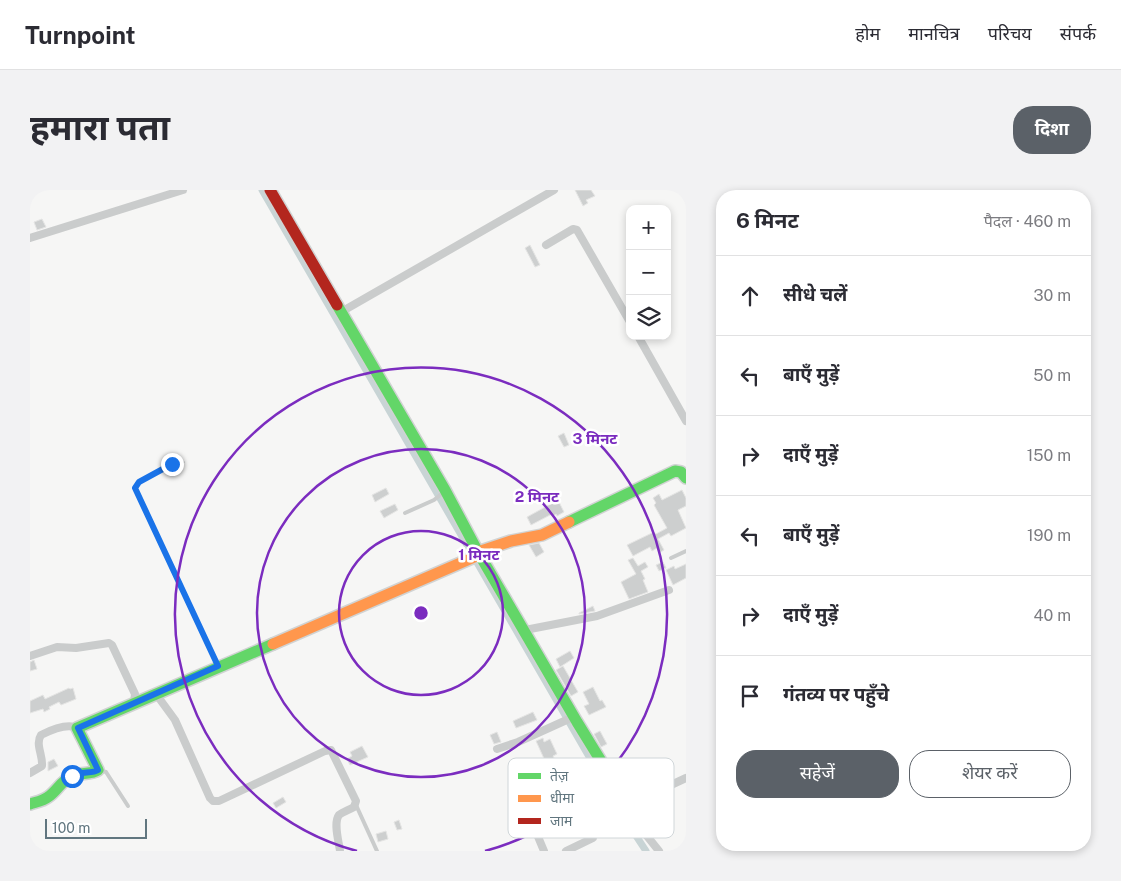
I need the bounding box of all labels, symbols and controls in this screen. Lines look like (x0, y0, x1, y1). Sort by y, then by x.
text: Turnpoint (25, 21, 135, 49)
text: होम (855, 23, 880, 44)
text: मानचित्र (908, 23, 960, 44)
text: परिचय (988, 23, 1032, 44)
text: संपर्क (1060, 23, 1096, 44)
button: दिशा (1013, 106, 1091, 154)
text: हमारा पता (30, 107, 170, 148)
map controls (626, 205, 671, 340)
button: + (626, 205, 671, 250)
text: 6 मिनट (736, 208, 799, 233)
text: पैदल · 460 m (984, 212, 1071, 231)
button: − (626, 250, 671, 295)
icon: ahead (736, 282, 764, 310)
text: सीधे चलें (783, 283, 847, 305)
text: 30 m (1034, 286, 1071, 305)
button: layers (626, 295, 671, 340)
icon: left (736, 362, 764, 390)
text: बाएँ मुड़ें (783, 363, 839, 385)
text: 50 m (1033, 366, 1071, 385)
text: 3 मिनट (573, 430, 618, 447)
icon: right (736, 442, 764, 470)
text: दाएँ मुड़ें (783, 443, 838, 465)
text: 150 m (1027, 446, 1071, 465)
route end (161, 453, 184, 476)
text: 2 मिनट (515, 488, 560, 505)
icon: left (736, 522, 764, 550)
text: बाएँ मुड़ें (783, 523, 839, 545)
text: 190 m (1027, 526, 1071, 545)
text: 1 मिनट (458, 546, 501, 563)
icon: right (736, 602, 764, 630)
text: दाएँ मुड़ें (783, 603, 838, 625)
centre of rings (412, 604, 430, 622)
text: 40 m (1033, 606, 1071, 625)
icon: arrive (736, 682, 764, 710)
text: गंतव्य पर पहुँचे (783, 683, 889, 705)
button: सहेजें (736, 750, 899, 798)
button: शेयर करें (909, 750, 1071, 798)
legend (508, 758, 674, 838)
route start (61, 765, 84, 788)
text: तेज़ (550, 767, 569, 784)
text: धीमा (550, 790, 575, 806)
text: जाम (550, 813, 573, 829)
scale bar (45, 816, 148, 839)
text: 100 m (52, 820, 90, 836)

